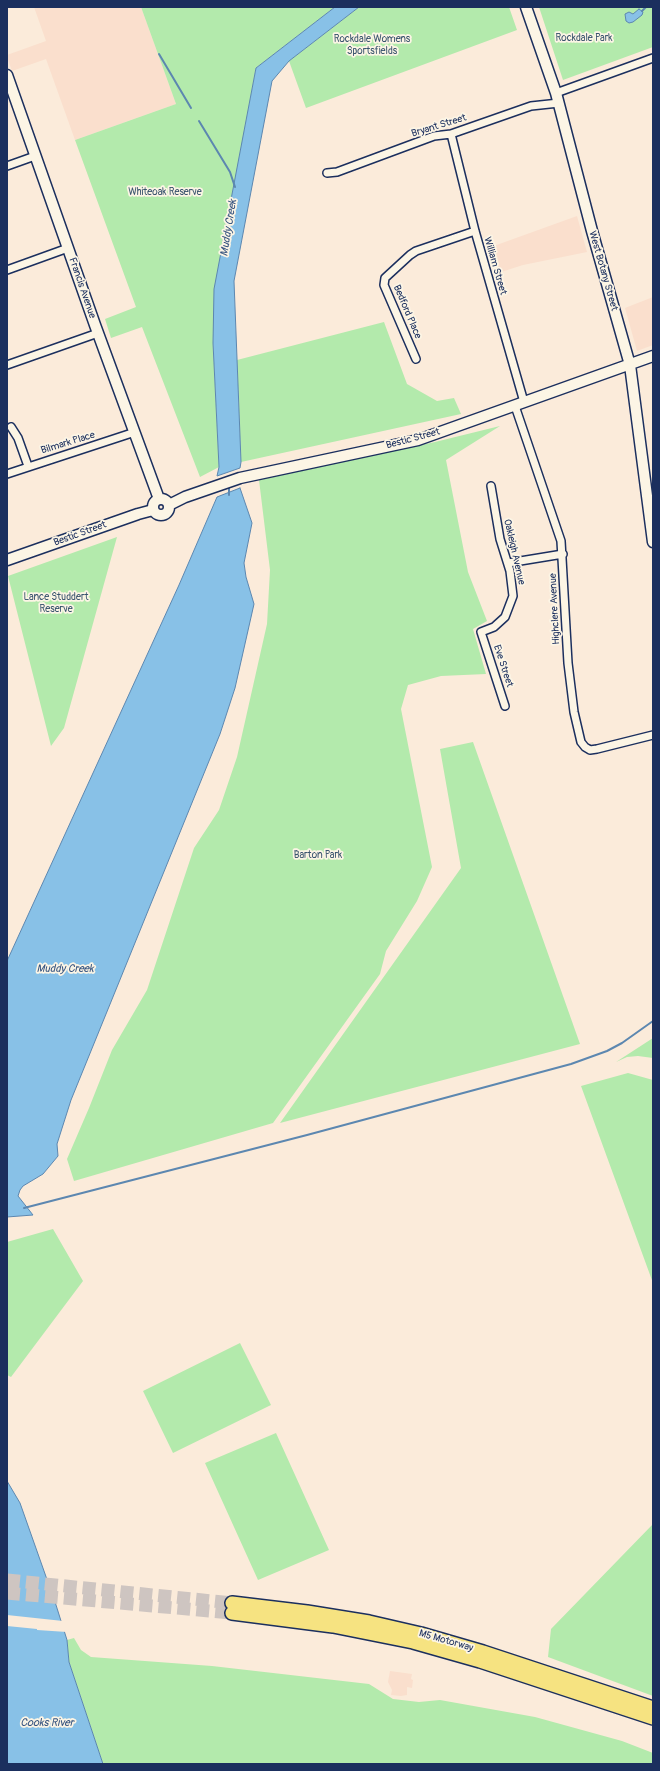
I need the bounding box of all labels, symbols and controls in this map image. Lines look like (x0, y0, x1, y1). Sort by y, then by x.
park label: Rockdale Park (556, 32, 612, 44)
park label: Rockdale Womens Sportsfields (334, 33, 410, 56)
street label: Bryant Street (410, 112, 468, 140)
park label: Whiteoak Reserve (128, 186, 202, 198)
water label: Muddy Creek (218, 199, 240, 257)
street label: West Botany Street (586, 230, 620, 312)
street label: William Street (481, 236, 509, 296)
street label: Francis Avenue (66, 256, 98, 320)
street label: Bedford Place (390, 283, 424, 341)
street label: Bestic Street (385, 426, 441, 452)
street label: Bilmark Place (40, 429, 96, 457)
street label: Oakleigh Avenue (501, 518, 527, 586)
street label: Bestic Street (52, 519, 108, 549)
street label: Highclere Avenue (547, 573, 563, 645)
park label: Lance Studdert Reserve (23, 591, 89, 614)
street label: Eve Street (491, 643, 515, 689)
park label: Barton Park (294, 849, 342, 861)
water label: Muddy Creek (36, 962, 94, 976)
street label: M5 Motorway (417, 1628, 475, 1654)
water label: Cooks River (20, 1716, 74, 1730)

